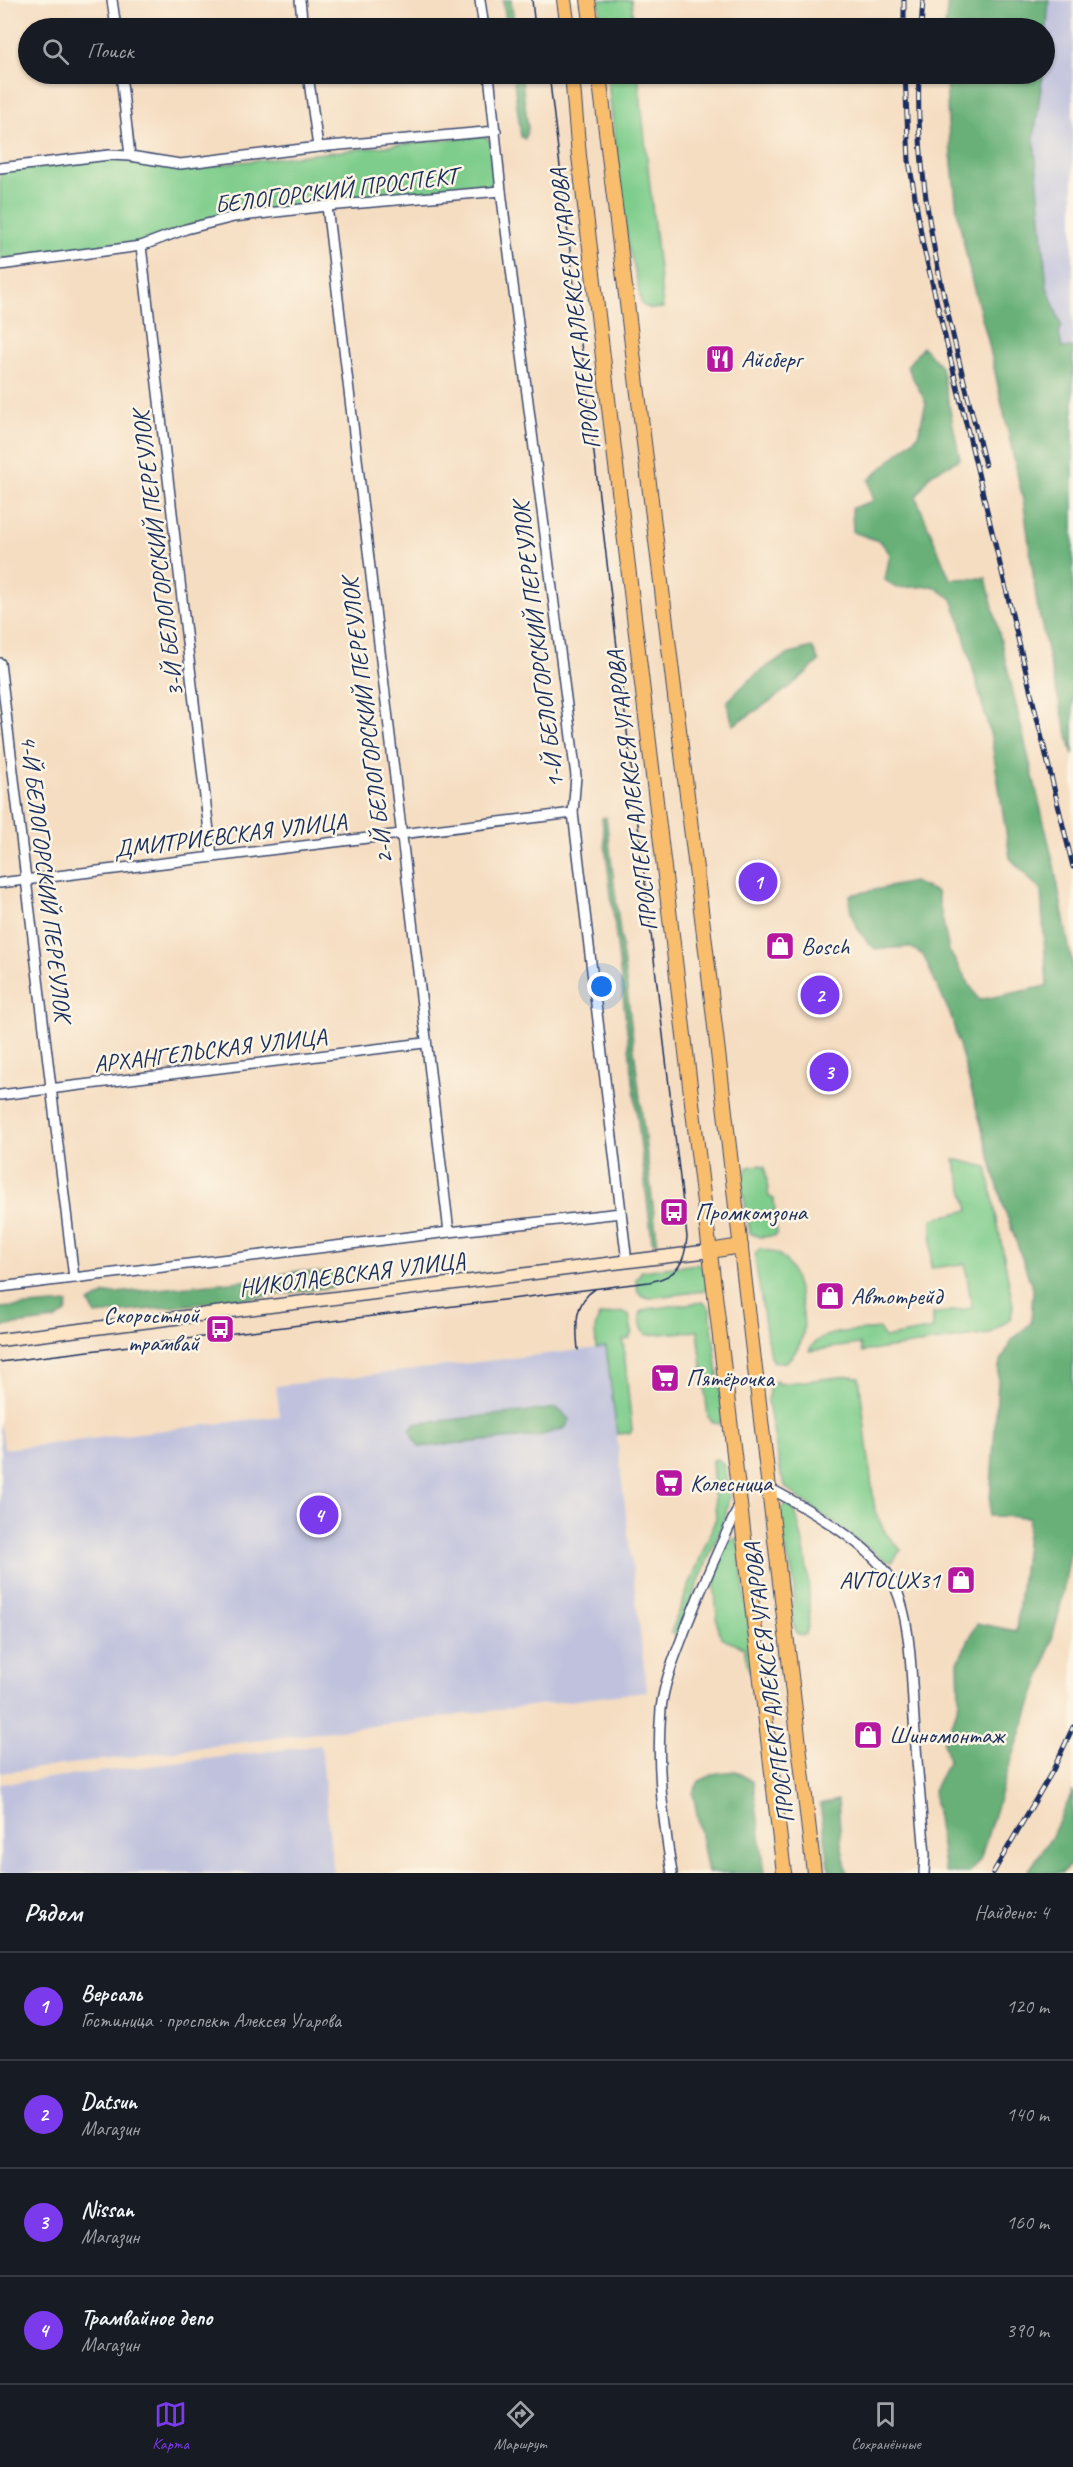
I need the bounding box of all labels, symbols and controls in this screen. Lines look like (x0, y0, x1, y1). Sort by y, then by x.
search box (18, 18, 1055, 84)
icon: search (39, 35, 72, 68)
text: Поиск (87, 37, 133, 65)
street label: БЕЛОГОРСКИЙ ПРОСПЕКТ (213, 159, 465, 220)
street label: ПРОСПЕКТ АЛЕКСЕЯ УГАРОВА (543, 166, 607, 451)
restaurant icon: Айсберг (704, 343, 736, 375)
place label: Айсберг (741, 344, 805, 374)
street label: 3-Й БЕЛОГОРСКИЙ ПЕРЕУЛОК (125, 404, 190, 699)
street label: 1-Й БЕЛОГОРСКИЙ ПЕРЕУЛОК (505, 495, 570, 790)
street label: 2-Й БЕЛОГОРСКИЙ ПЕРЕУЛОК (334, 571, 399, 866)
street label: ПРОСПЕКТ АЛЕКСЕЯ УГАРОВА (600, 648, 664, 933)
street label: 4-Й БЕЛОГОРСКИЙ ПЕРЕУЛОК (14, 733, 79, 1028)
street label: ДМИТРИЕВСКАЯ УЛИЦА (112, 806, 349, 864)
pin: 1 (738, 860, 777, 904)
shop icon: Bosch (764, 930, 796, 962)
place label: Bosch (801, 931, 851, 961)
your location (587, 972, 616, 1001)
pin: 2 (800, 972, 840, 1018)
street label: АРХАНГЕЛЬСКАЯ УЛИЦА (92, 1021, 329, 1079)
pin: 3 (810, 1050, 848, 1094)
bus stop icon: Промкомзона (658, 1196, 690, 1228)
place label: Промкомзона (695, 1197, 809, 1227)
street label: НИКОЛАЕВСКАЯ УЛИЦА (237, 1245, 468, 1303)
shop icon: Автотрейд (814, 1280, 846, 1312)
place label: Автотрейд (851, 1281, 945, 1311)
place label: Скоростной трамвай (103, 1300, 201, 1358)
bus stop icon: Скоростной трамвай (204, 1313, 236, 1345)
supermarket icon: Пятёрочка (649, 1362, 681, 1394)
place label: Пятёрочка (686, 1363, 775, 1393)
supermarket icon: Колесница (653, 1467, 685, 1499)
place label: Колесница (690, 1468, 774, 1498)
pin: 4 (300, 1492, 338, 1538)
street label: ПРОСПЕКТ АЛЕКСЕЯ УГАРОВА (737, 1540, 801, 1825)
shop icon: AVTOLUX31 (945, 1564, 977, 1596)
place label: AVTOLUX31 (839, 1565, 941, 1595)
shop icon: Шиномонтаж (852, 1719, 884, 1751)
place label: Шиномонтаж (889, 1720, 1006, 1750)
text: Рядом (24, 1896, 82, 1929)
text: Найдено: 4 (974, 1900, 1049, 1925)
text: Версаль (81, 1980, 142, 2008)
text: 1 (39, 1994, 48, 2019)
text: 120 m (1006, 1994, 1049, 2019)
text: Гостиница · проспект Алексея Угарова (81, 2008, 341, 2033)
text: Datsun (81, 2088, 137, 2116)
text: 2 (39, 2102, 48, 2127)
text: 140 m (1006, 2102, 1049, 2127)
text: Магазин (81, 2116, 139, 2141)
text: Nissan (81, 2196, 134, 2224)
text: 3 (39, 2210, 48, 2235)
text: 160 m (1006, 2210, 1049, 2235)
text: Магазин (81, 2224, 139, 2249)
text: Трамвайное депо (81, 2304, 212, 2332)
text: 4 (39, 2318, 48, 2343)
text: 390 m (1006, 2318, 1049, 2343)
text: Магазин (81, 2332, 139, 2357)
tab: Карта (152, 2398, 189, 2454)
tab: Маршрут (494, 2398, 546, 2454)
tab: Сохранённые (851, 2398, 921, 2454)

